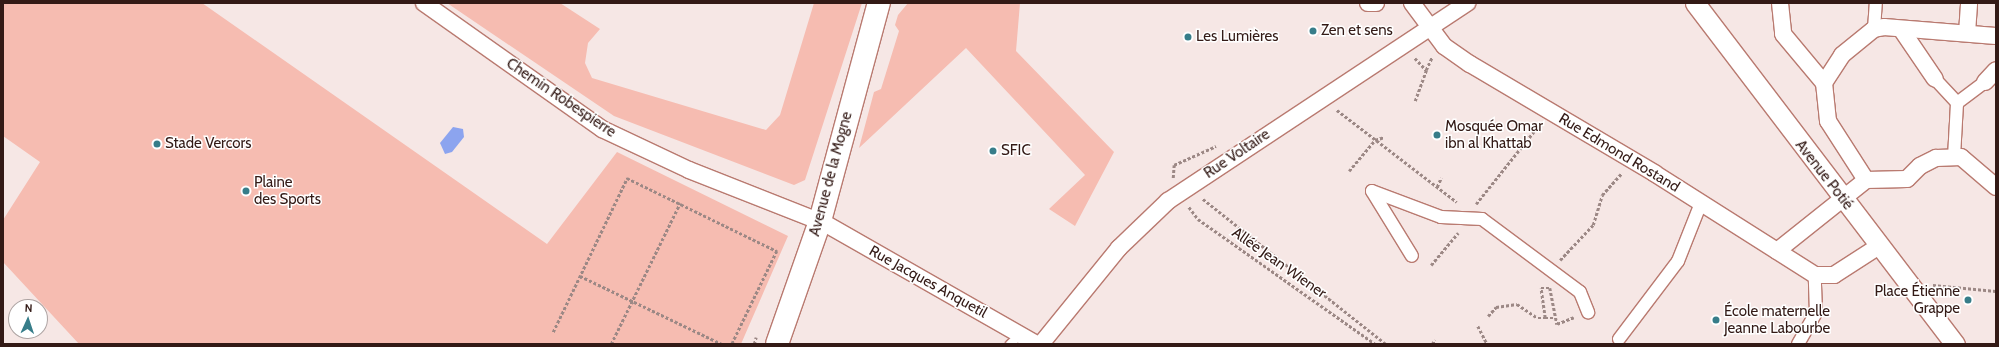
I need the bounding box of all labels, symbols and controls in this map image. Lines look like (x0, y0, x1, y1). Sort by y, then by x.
place label: Zen et sens (1321, 22, 1393, 40)
marker: Zen et sens (1308, 26, 1318, 36)
place label: Les Lumières (1196, 28, 1278, 46)
marker: Les Lumières (1183, 32, 1193, 42)
street label: Chemin Robespierre (503, 55, 619, 141)
street label: Avenue de la Mogne (806, 110, 856, 238)
street label: Rue Edmond Rostand (1555, 110, 1683, 196)
place label: Mosquée Omar ibn al Khattab (1445, 117, 1543, 152)
street label: Rue Voltaire (1201, 125, 1273, 183)
marker: Mosquée Omar ibn al Khattab (1432, 130, 1442, 140)
place label: Stade Vercors (165, 135, 252, 153)
street label: Avenue Potié (1791, 137, 1857, 213)
marker: Stade Vercors (152, 139, 162, 149)
place label: SFIC (1001, 142, 1031, 160)
marker: SFIC (988, 146, 998, 156)
place label: Plaine des Sports (254, 173, 321, 208)
marker: Plaine des Sports (241, 186, 251, 196)
street label: Allée Jean Wiener (1228, 224, 1330, 302)
street label: Rue Jacques Anquetil (866, 242, 990, 322)
place label: Place Étienne Grappe (1875, 282, 1960, 317)
marker: Place Étienne Grappe (1963, 295, 1973, 305)
north arrow (8, 299, 48, 339)
text: N (24, 301, 33, 315)
place label: École maternelle Jeanne Labourbe (1724, 302, 1830, 337)
marker: École maternelle Jeanne Labourbe (1711, 315, 1721, 325)

